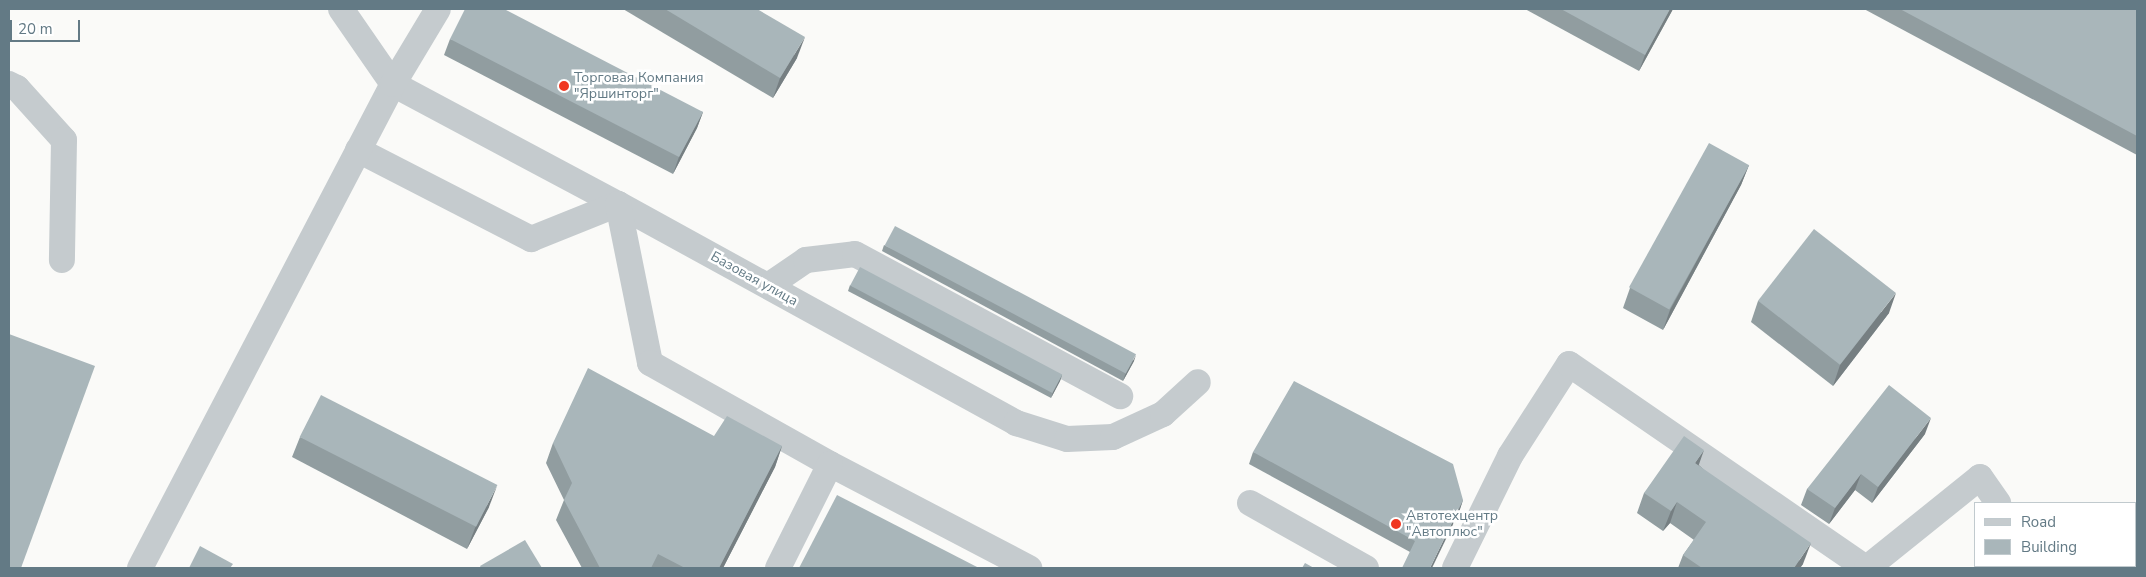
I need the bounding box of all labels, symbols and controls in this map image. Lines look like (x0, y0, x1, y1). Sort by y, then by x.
scale bar (12, 10, 82, 42)
text: 20 m (18, 19, 53, 39)
place label: Торговая Компания "Яршинторг" (574, 70, 704, 102)
marker: Торговая Компания "Яршинторг" (558, 80, 570, 92)
street label: Базовая улица (707, 248, 801, 310)
legend (1974, 502, 2136, 567)
place label: Автотехцентр "Автоплюс" (1406, 508, 1498, 540)
text: Road (2021, 512, 2056, 532)
marker: Автотехцентр "Автоплюс" (1390, 518, 1402, 530)
text: Building (2021, 537, 2077, 557)

